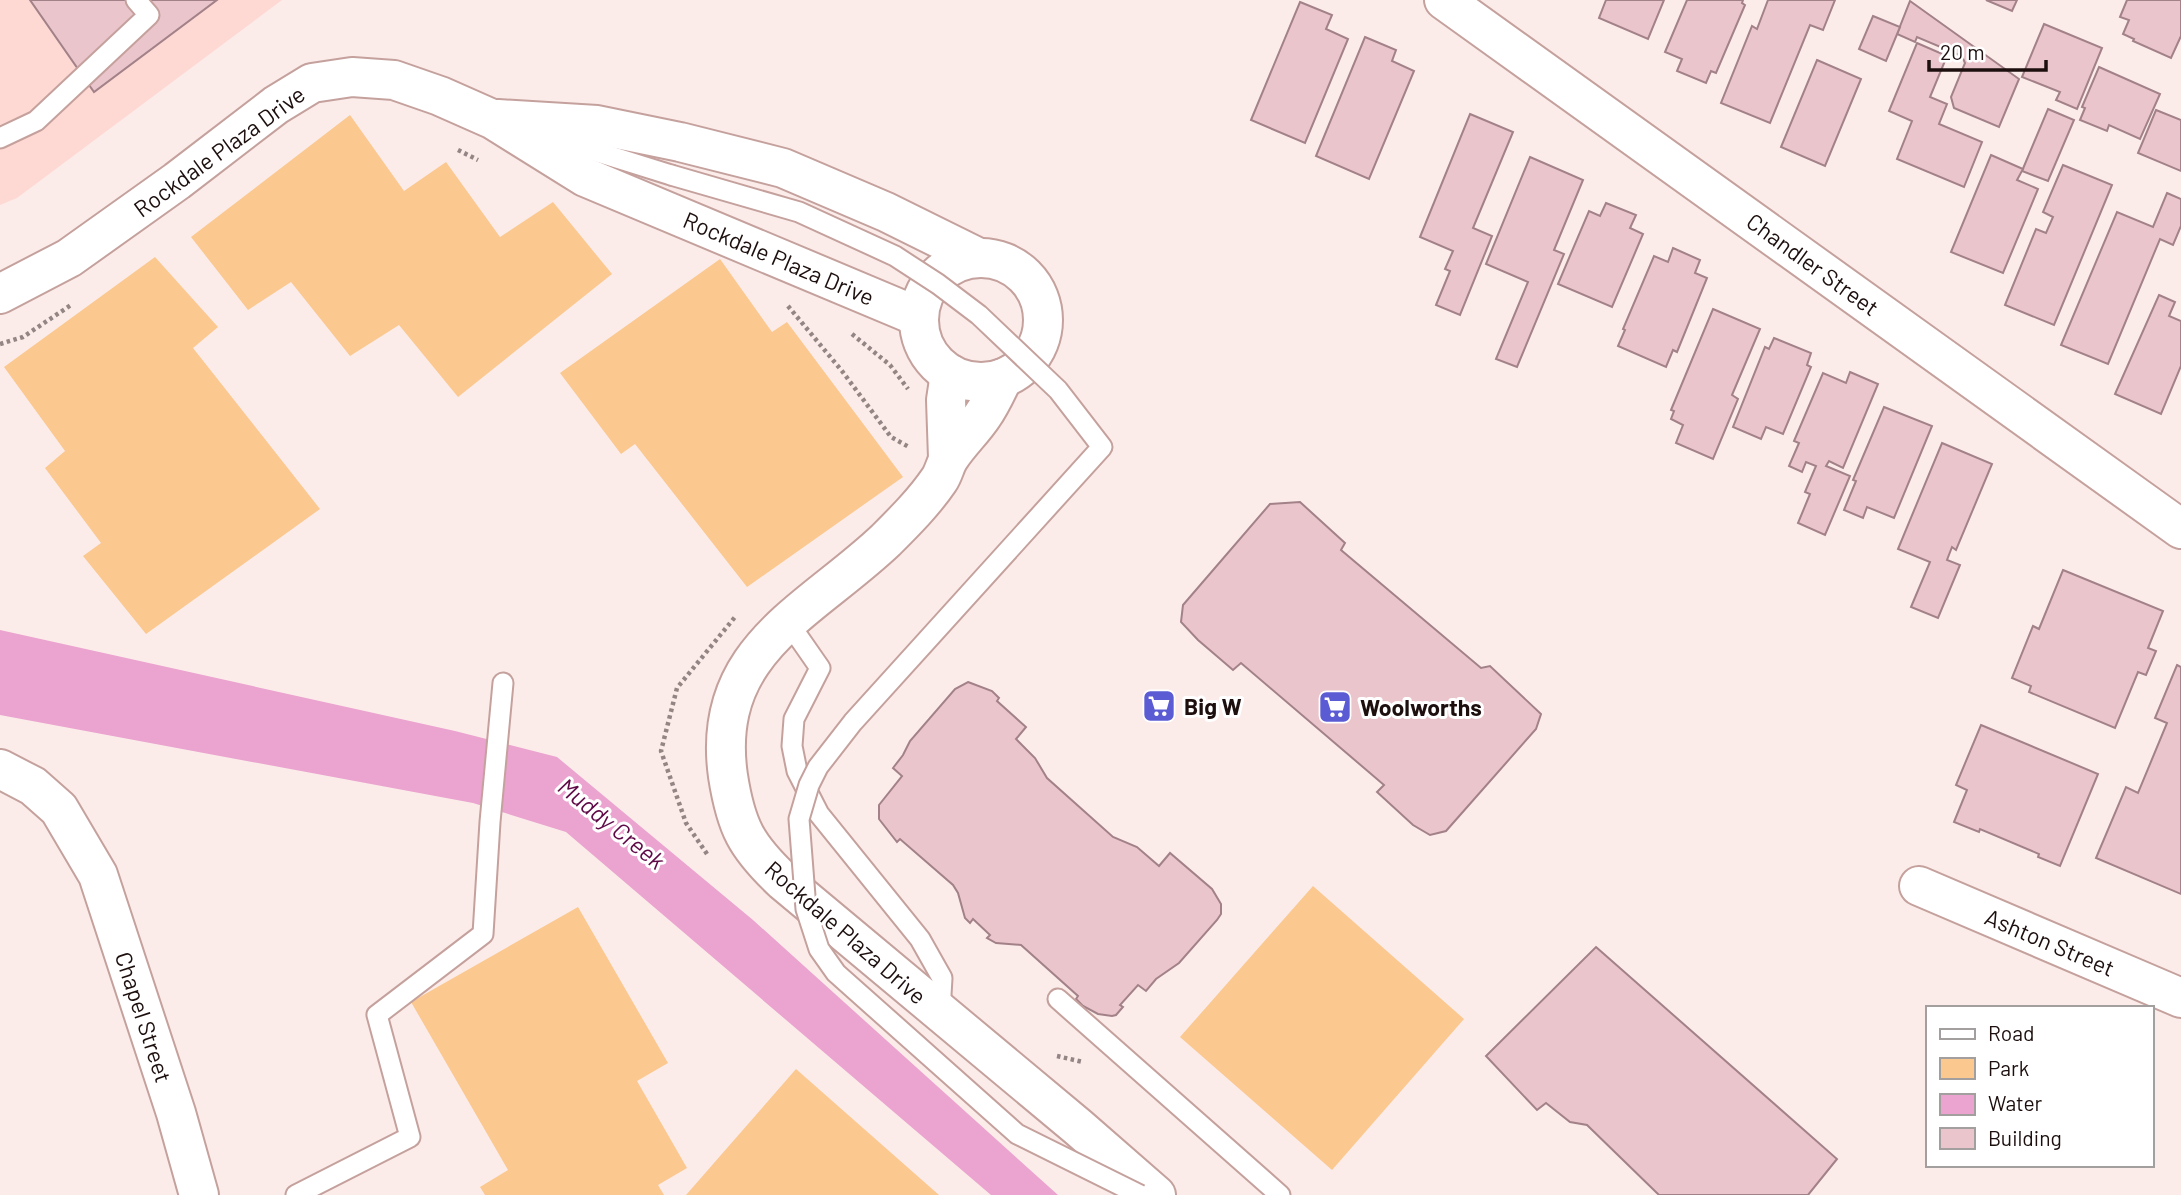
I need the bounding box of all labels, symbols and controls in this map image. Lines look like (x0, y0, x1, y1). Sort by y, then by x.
scale bar (1929, 28, 2046, 72)
text: 20 m (1940, 39, 1985, 64)
street label: Rockdale Plaza Drive (128, 80, 310, 222)
street label: Rockdale Plaza Drive (679, 205, 879, 311)
street label: Chandler Street (1742, 207, 1884, 321)
supermarket icon: Big W (1140, 687, 1178, 725)
supermarket icon: Woolworths (1316, 688, 1354, 726)
place label: Big W (1184, 692, 1242, 720)
place label: Woolworths (1360, 693, 1482, 721)
water label: Muddy Creek (553, 771, 671, 875)
street label: Rockdale Plaza Drive (760, 854, 932, 1010)
street label: Ashton Street (1981, 902, 2119, 982)
street label: Chapel Street (110, 948, 178, 1086)
legend (1926, 1006, 2153, 1167)
text: Road (1988, 1020, 2034, 1045)
text: Park (1988, 1055, 2029, 1080)
text: Water (1988, 1090, 2043, 1115)
text: Building (1988, 1125, 2062, 1150)

